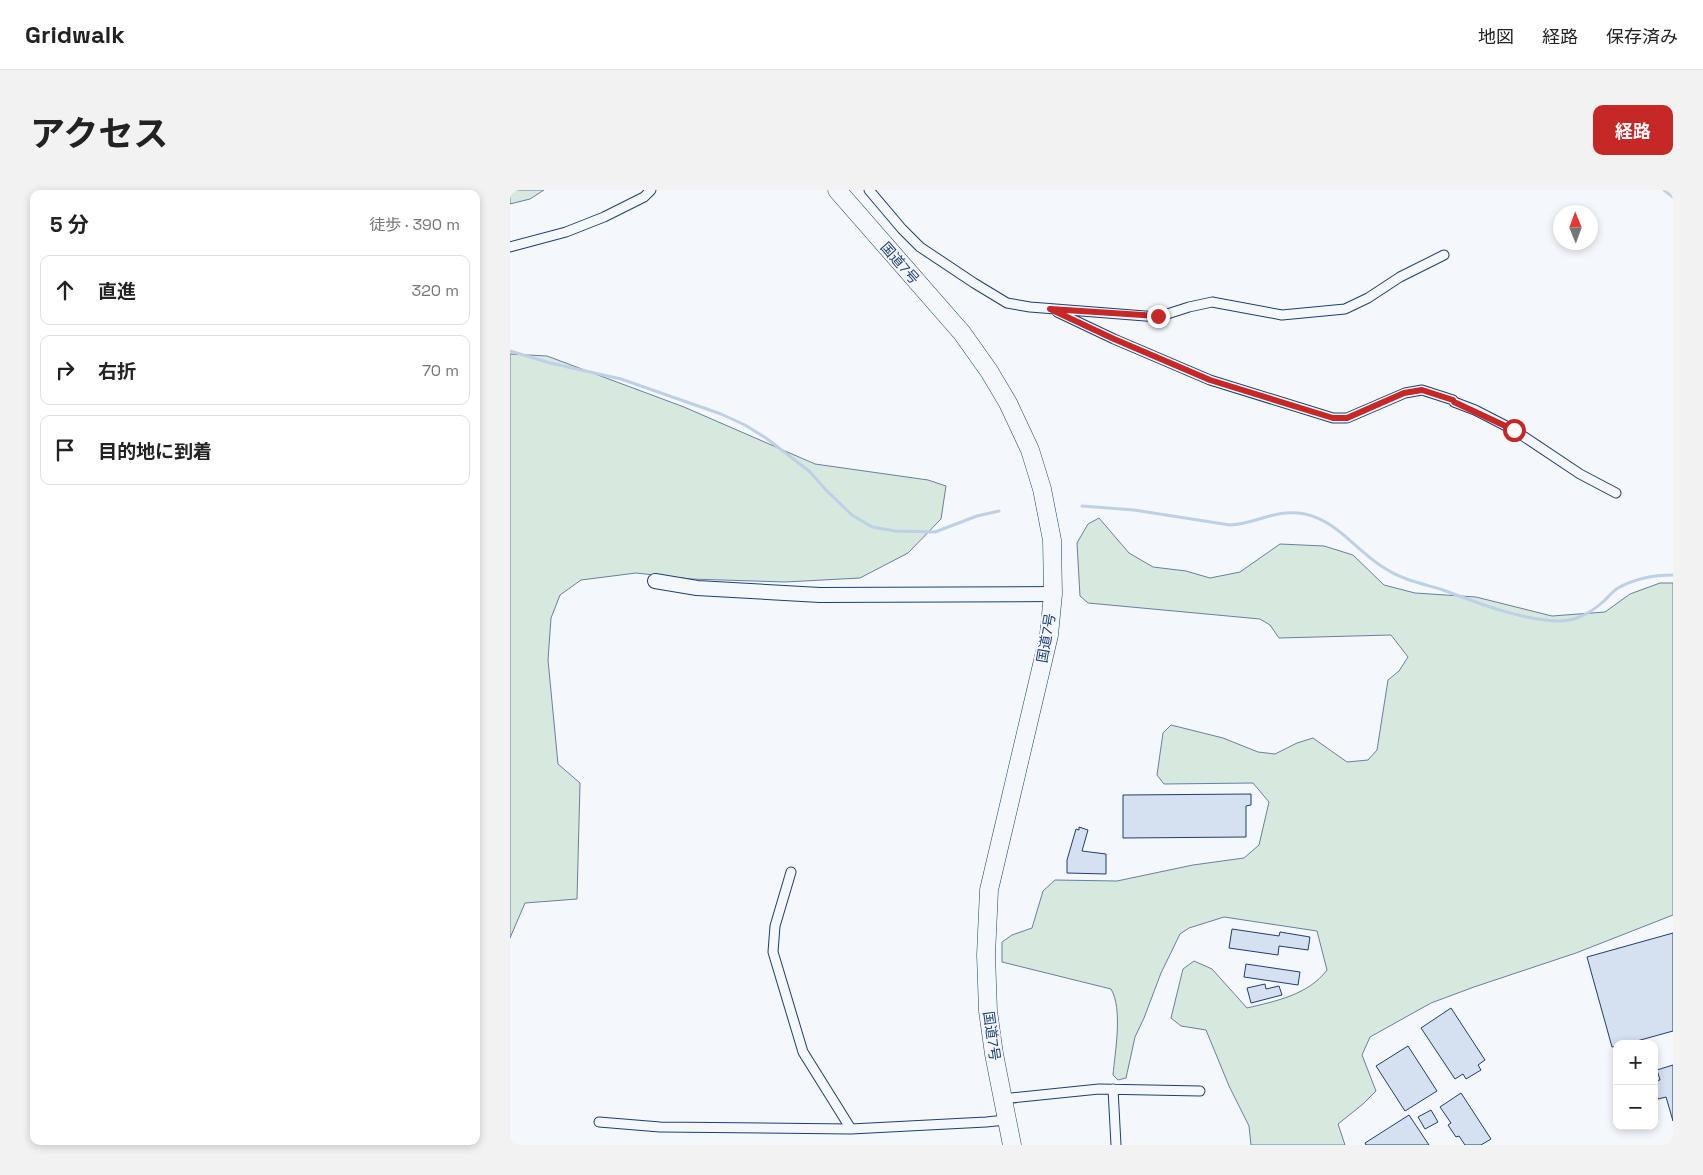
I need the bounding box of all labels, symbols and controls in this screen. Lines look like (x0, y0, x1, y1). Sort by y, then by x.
text: Gridwalk (25, 19, 125, 50)
text: 地図 (1478, 25, 1514, 48)
text: 経路 (1542, 25, 1578, 48)
text: 保存済み (1606, 25, 1678, 48)
button: 経路 (1593, 105, 1673, 155)
text: アクセス (30, 112, 168, 156)
north arrow (1553, 205, 1598, 250)
text: 5 分 (50, 211, 89, 238)
text: 徒歩 · 390 m (369, 214, 460, 235)
street label: 国道7号 (877, 238, 923, 288)
icon: ahead (51, 276, 79, 304)
text: 直進 (98, 279, 136, 304)
text: 320 m (412, 280, 459, 301)
route end (1147, 305, 1170, 328)
icon: right (51, 356, 79, 384)
text: 右折 (98, 359, 136, 384)
text: 70 m (422, 360, 459, 381)
route start (1503, 419, 1526, 442)
icon: arrive (51, 436, 79, 464)
text: 目的地に到着 (98, 439, 212, 464)
street label: 国道7号 (1033, 612, 1059, 664)
street label: 国道7号 (980, 1010, 1004, 1062)
map controls (1613, 1040, 1658, 1130)
button: + (1613, 1040, 1658, 1085)
button: − (1613, 1085, 1658, 1130)

